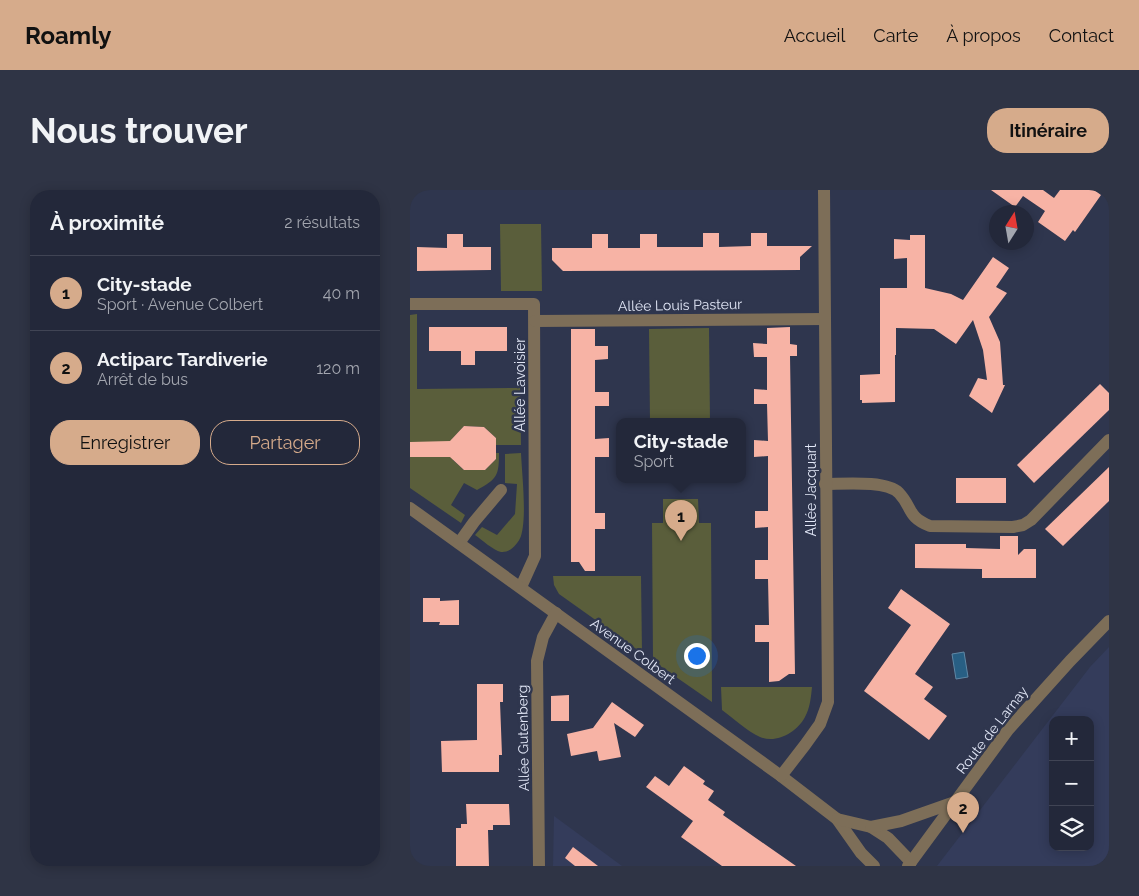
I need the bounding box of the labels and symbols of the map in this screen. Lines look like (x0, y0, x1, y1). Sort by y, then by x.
north arrow (989, 205, 1034, 250)
street label: Allée Louis Pasteur (618, 296, 742, 314)
street label: Allée Lavoisier (512, 338, 528, 432)
street label: Allée Jacquart (803, 443, 819, 536)
pin: 1 (665, 500, 697, 541)
street label: Avenue Colbert (587, 615, 679, 687)
your location (684, 643, 710, 669)
street label: Route de Larnay (953, 683, 1031, 777)
street label: Allée Gutenberg (514, 685, 532, 791)
pin: 2 (947, 792, 979, 833)

